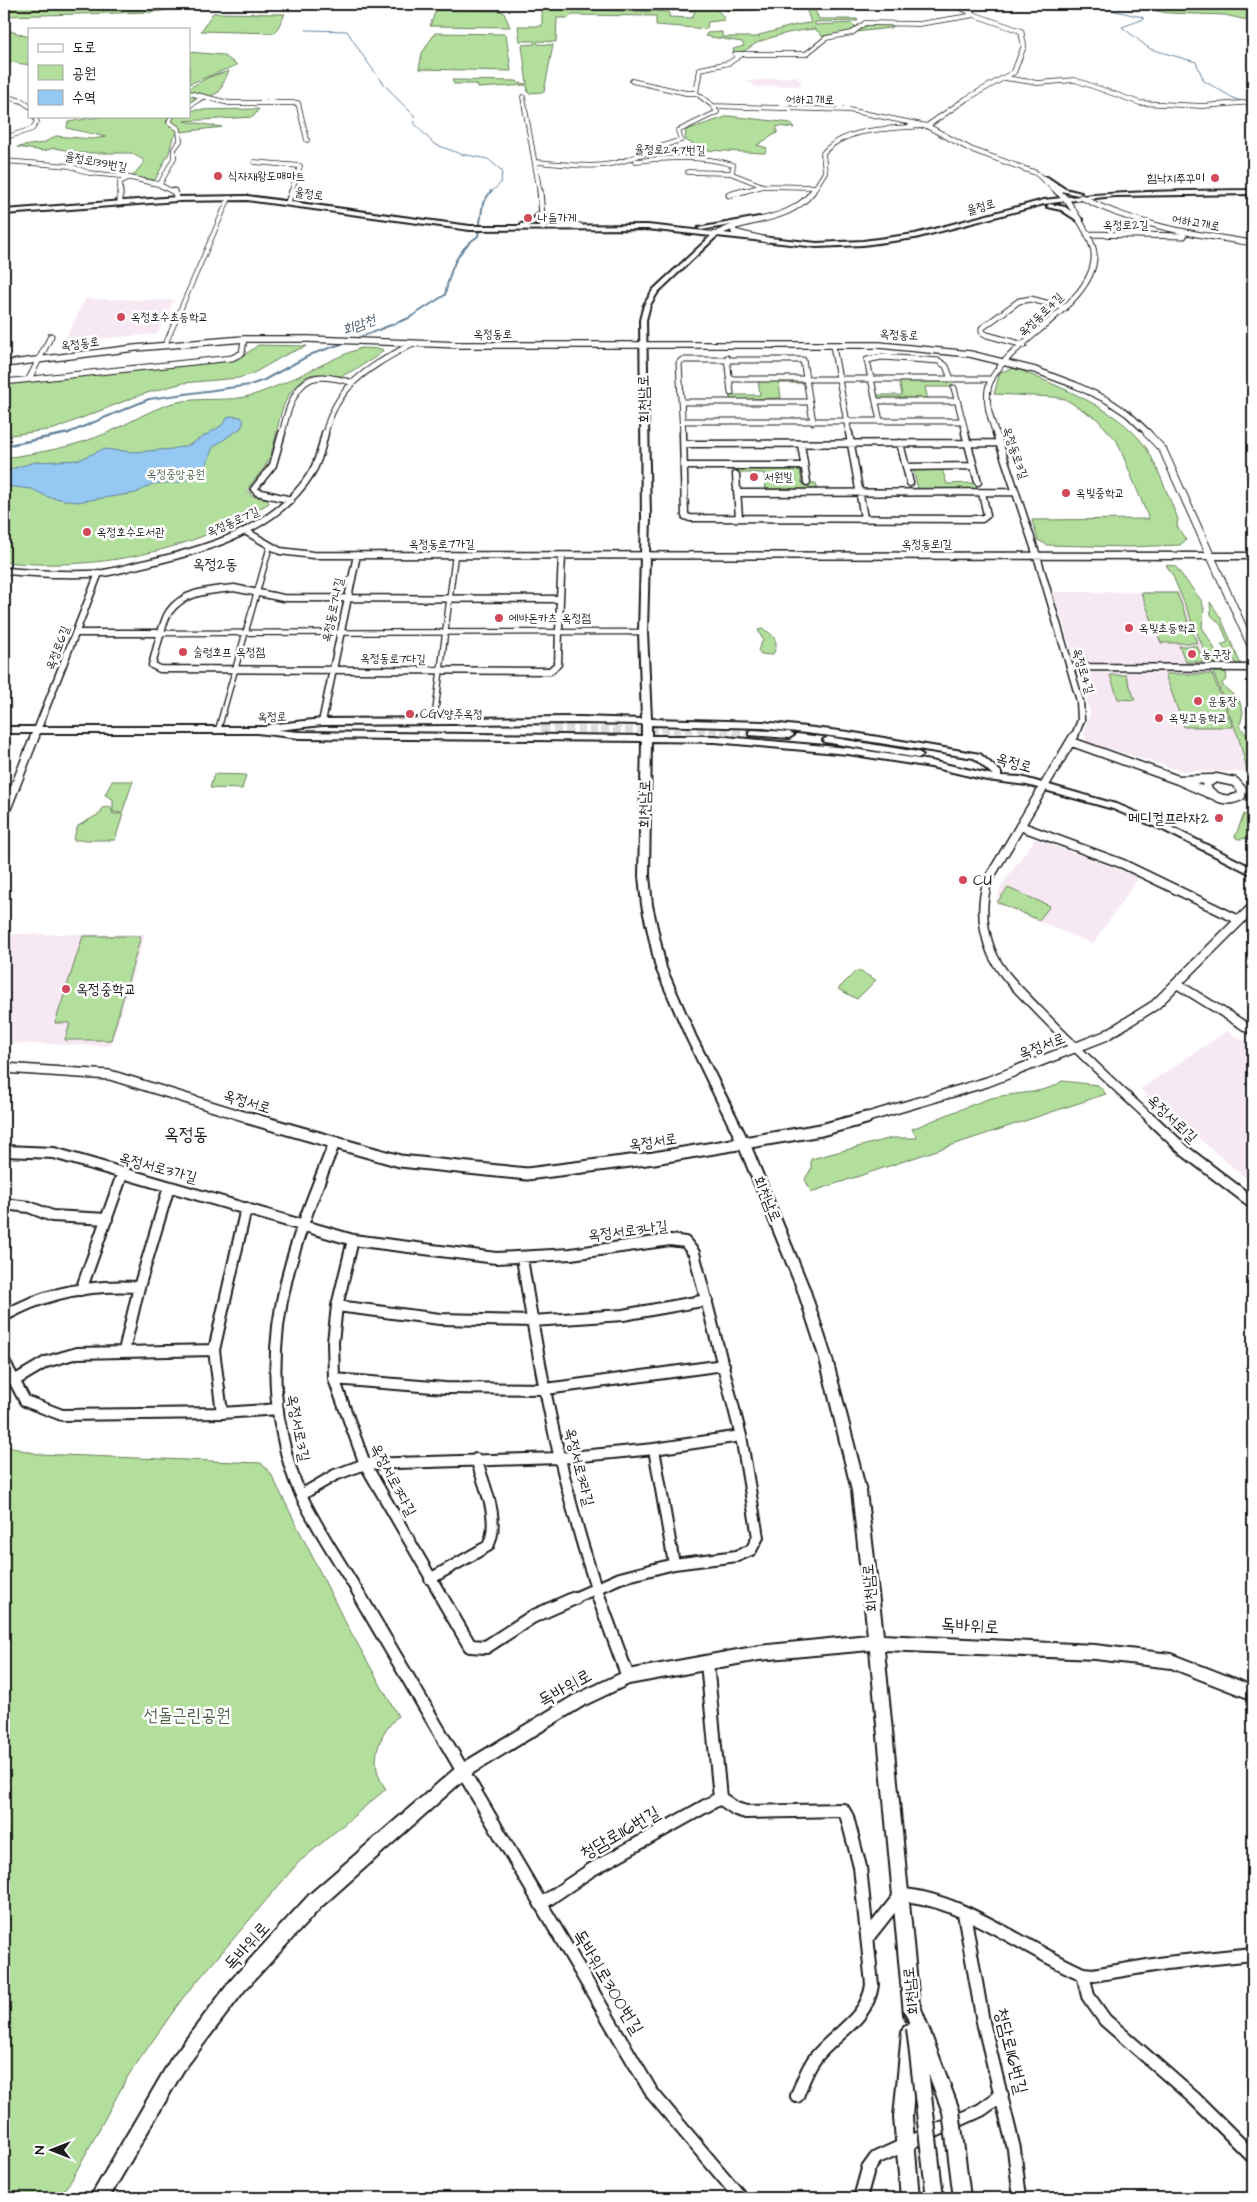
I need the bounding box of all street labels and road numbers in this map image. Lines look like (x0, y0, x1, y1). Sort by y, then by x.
street label: 어하고개로 (786, 91, 834, 109)
street label: 율정로247번길 (635, 141, 706, 159)
street label: 율정로139번길 (64, 148, 129, 176)
street label: 율정로 (293, 183, 325, 205)
street label: 율정로 (965, 195, 997, 219)
street label: 어하고개로 (1171, 210, 1221, 236)
street label: 옥정로2길 (1103, 217, 1149, 234)
street label: 옥정동로4길 (1015, 289, 1067, 341)
street label: 옥정동로 (474, 326, 512, 343)
street label: 옥정동로 (879, 326, 919, 344)
street label: 옥정동로 (60, 333, 100, 355)
street label: 회천남로 (633, 375, 655, 423)
street label: 옥정동로3길 (998, 425, 1032, 482)
street label: 옥정동로7길 (204, 503, 262, 541)
street label: 옥정동로7가길 (409, 536, 475, 553)
street label: 옥정동로1길 (902, 536, 952, 553)
street label: 옥정동로7나길 (318, 576, 348, 644)
street label: 옥정로6길 (42, 623, 74, 673)
street label: 옥정로4길 (1068, 646, 1098, 696)
street label: 옥정동로7다길 (360, 650, 426, 668)
street label: 옥정로 (257, 708, 287, 726)
street label: 옥정로 (994, 748, 1034, 778)
street label: 회천남로 (634, 780, 656, 828)
street label: 옥정서로 (1016, 1028, 1068, 1064)
street label: 옥정서로 (221, 1085, 273, 1119)
street label: 옥정서로1길 (1142, 1090, 1202, 1148)
street label: 옥정서로 (628, 1128, 678, 1156)
street label: 옥정서로3가길 (117, 1147, 199, 1189)
street label: 회천남로 (748, 1173, 786, 1225)
street label: 옥정서로3나길 (587, 1216, 669, 1246)
street label: 옥정서로3길 (281, 1393, 315, 1463)
street label: 옥정서로3라길 (559, 1426, 599, 1508)
street label: 옥정서로3다길 (365, 1440, 421, 1520)
street label: 회천남로 (857, 1563, 883, 1613)
street label: 독바위로 (940, 1612, 1000, 1640)
street label: 독바위로 (534, 1663, 596, 1713)
street label: 청담로116번길 (576, 1800, 665, 1866)
street label: 독바위로 (218, 1916, 276, 1976)
street label: 독바위로300번길 (567, 1925, 650, 2040)
street label: 회천남로 (898, 1966, 924, 2016)
street label: 청담로116번길 (988, 2005, 1034, 2097)

